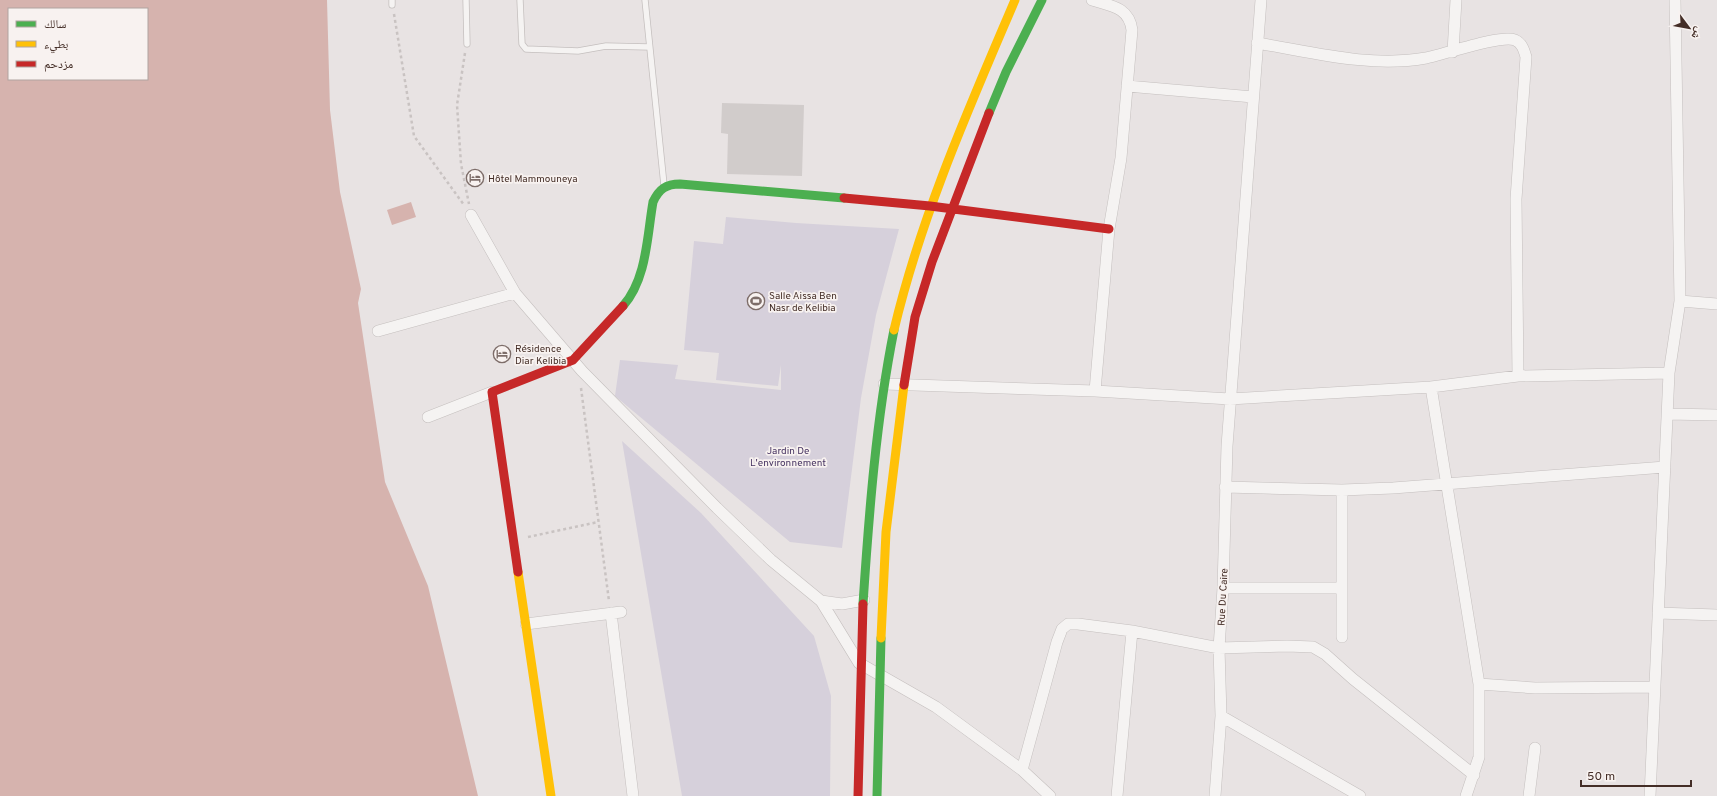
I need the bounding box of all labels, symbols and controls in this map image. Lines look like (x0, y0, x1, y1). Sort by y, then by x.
legend (8, 8, 148, 80)
north arrow (1669, 8, 1709, 48)
text: سالك (44, 17, 66, 33)
text: ش (1687, 24, 1706, 42)
text: بطيء (44, 37, 68, 54)
text: مزدحم (44, 57, 73, 73)
hotel icon: Hôtel Mammouneya (465, 168, 485, 188)
place label: Hôtel Mammouneya (488, 173, 577, 186)
place label: Salle Aissa Ben Nasr de Kelibia (769, 290, 837, 315)
sports icon: Salle Aissa Ben Nasr de Kelibia (746, 291, 766, 311)
place label: Résidence Diar Kelibia (515, 343, 566, 368)
hotel icon: Résidence Diar Kelibia (492, 344, 512, 364)
park label: Jardin De L'environnement (750, 445, 826, 470)
street label: Rue Du Caire (1215, 568, 1232, 626)
scale bar (1581, 762, 1691, 788)
text: 50 m (1587, 769, 1615, 785)

